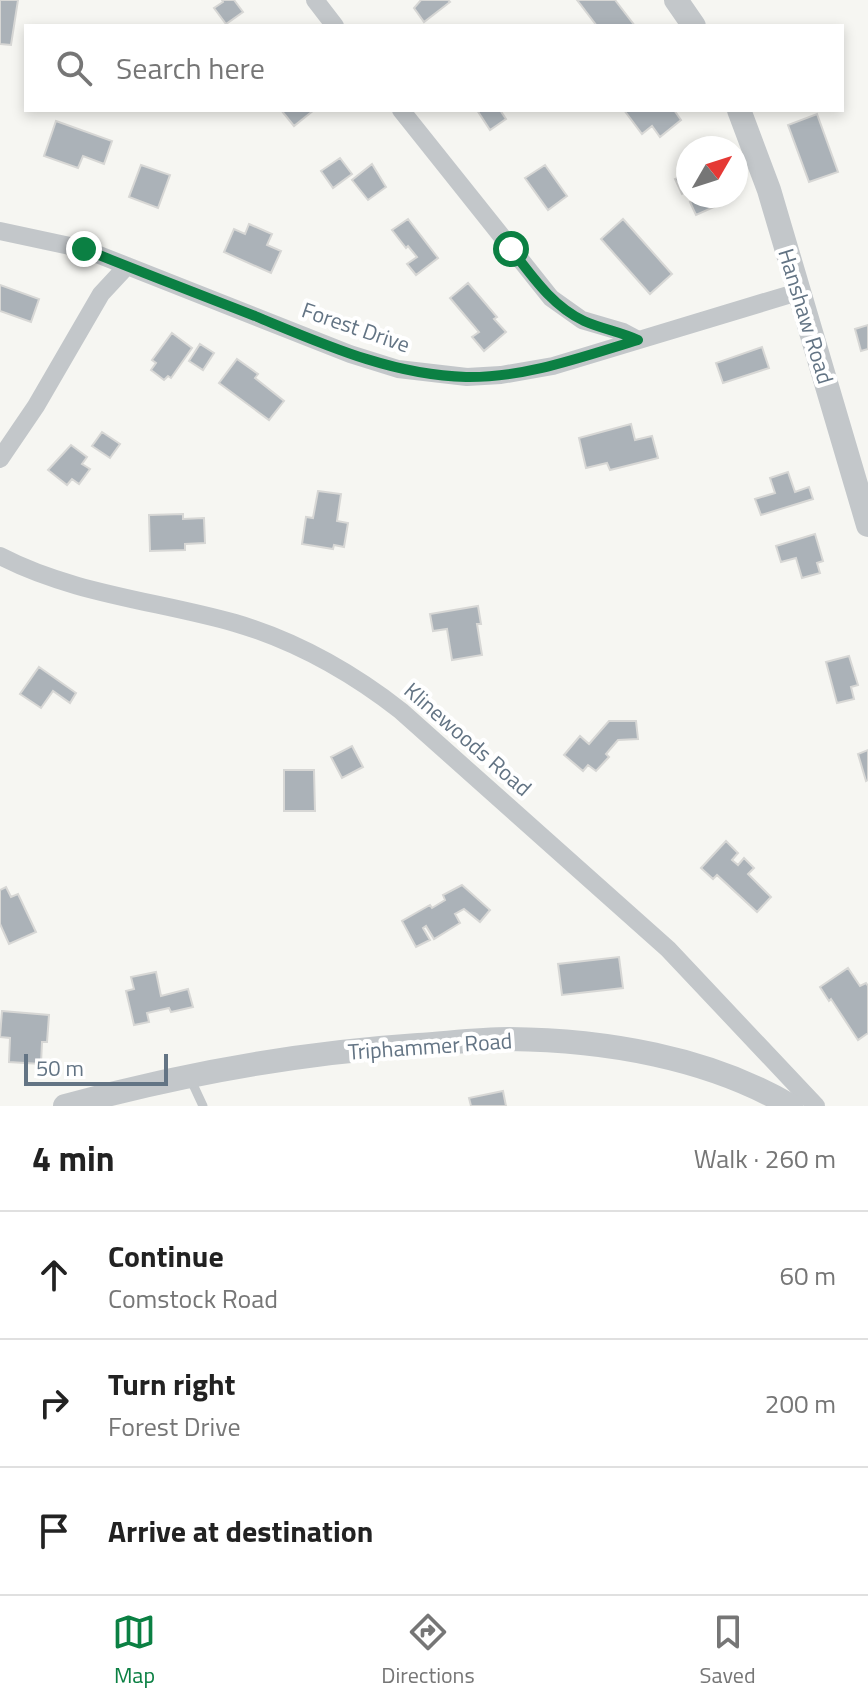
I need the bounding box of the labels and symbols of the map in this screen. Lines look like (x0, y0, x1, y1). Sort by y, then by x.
north arrow (676, 136, 748, 208)
route end (66, 231, 102, 267)
route start (493, 231, 529, 267)
street label: Hanshaw Road (769, 244, 843, 388)
street label: Forest Drive (297, 293, 415, 361)
street label: Klinewoods Road (397, 674, 539, 804)
street label: Triphammer Road (347, 1023, 513, 1069)
scale bar (24, 1050, 168, 1086)

